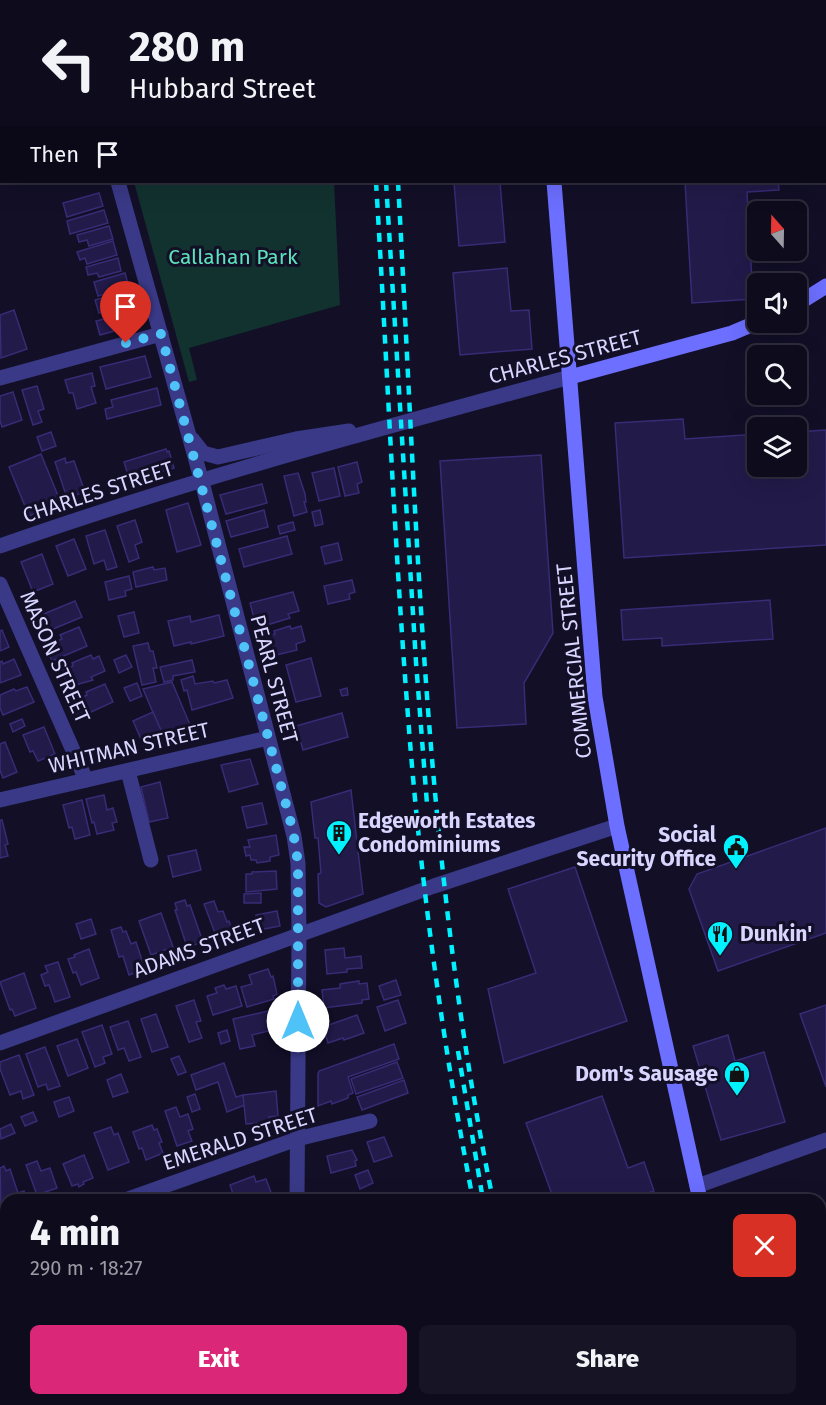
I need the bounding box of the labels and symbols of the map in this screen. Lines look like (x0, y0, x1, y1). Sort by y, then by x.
north arrow (747, 201, 807, 261)
park label: Callahan Park (168, 244, 298, 270)
pin (100, 281, 151, 343)
street label: CHARLES STREET (486, 324, 644, 390)
street label: CHARLES STREET (19, 455, 177, 529)
street label: COMMERCIAL STREET (551, 562, 597, 760)
street label: MASON STREET (14, 587, 96, 727)
street label: PEARL STREET (244, 612, 304, 746)
street label: WHITMAN STREET (46, 717, 212, 779)
place label: Edgeworth Estates Condominiums (358, 808, 535, 858)
building icon: Edgeworth Estates Condominiums (324, 818, 354, 856)
place label: Social Security Office (577, 822, 717, 872)
public building icon: Social Security Office (721, 832, 751, 870)
street label: ADAMS STREET (130, 912, 269, 984)
restaurant icon: Dunkin' (705, 919, 735, 957)
place label: Dunkin' (740, 921, 812, 947)
position arrow (266, 989, 330, 1053)
shop icon: Dom's Sausage (722, 1059, 752, 1097)
place label: Dom's Sausage (575, 1061, 718, 1087)
street label: EMERALD STREET (159, 1102, 321, 1176)

